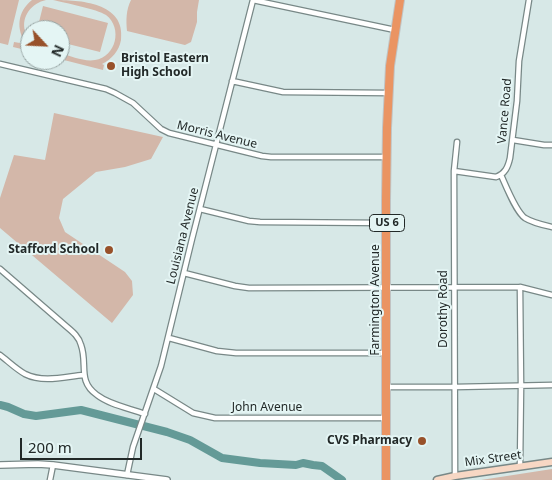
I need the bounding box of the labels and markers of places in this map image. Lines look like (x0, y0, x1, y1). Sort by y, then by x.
place label: Bristol Eastern High School (121, 52, 209, 80)
marker: Bristol Eastern High School (105, 60, 117, 72)
place label: Stafford School (8, 243, 99, 257)
marker: Stafford School (103, 244, 115, 256)
place label: CVS Pharmacy (327, 434, 412, 448)
marker: CVS Pharmacy (416, 435, 428, 447)

